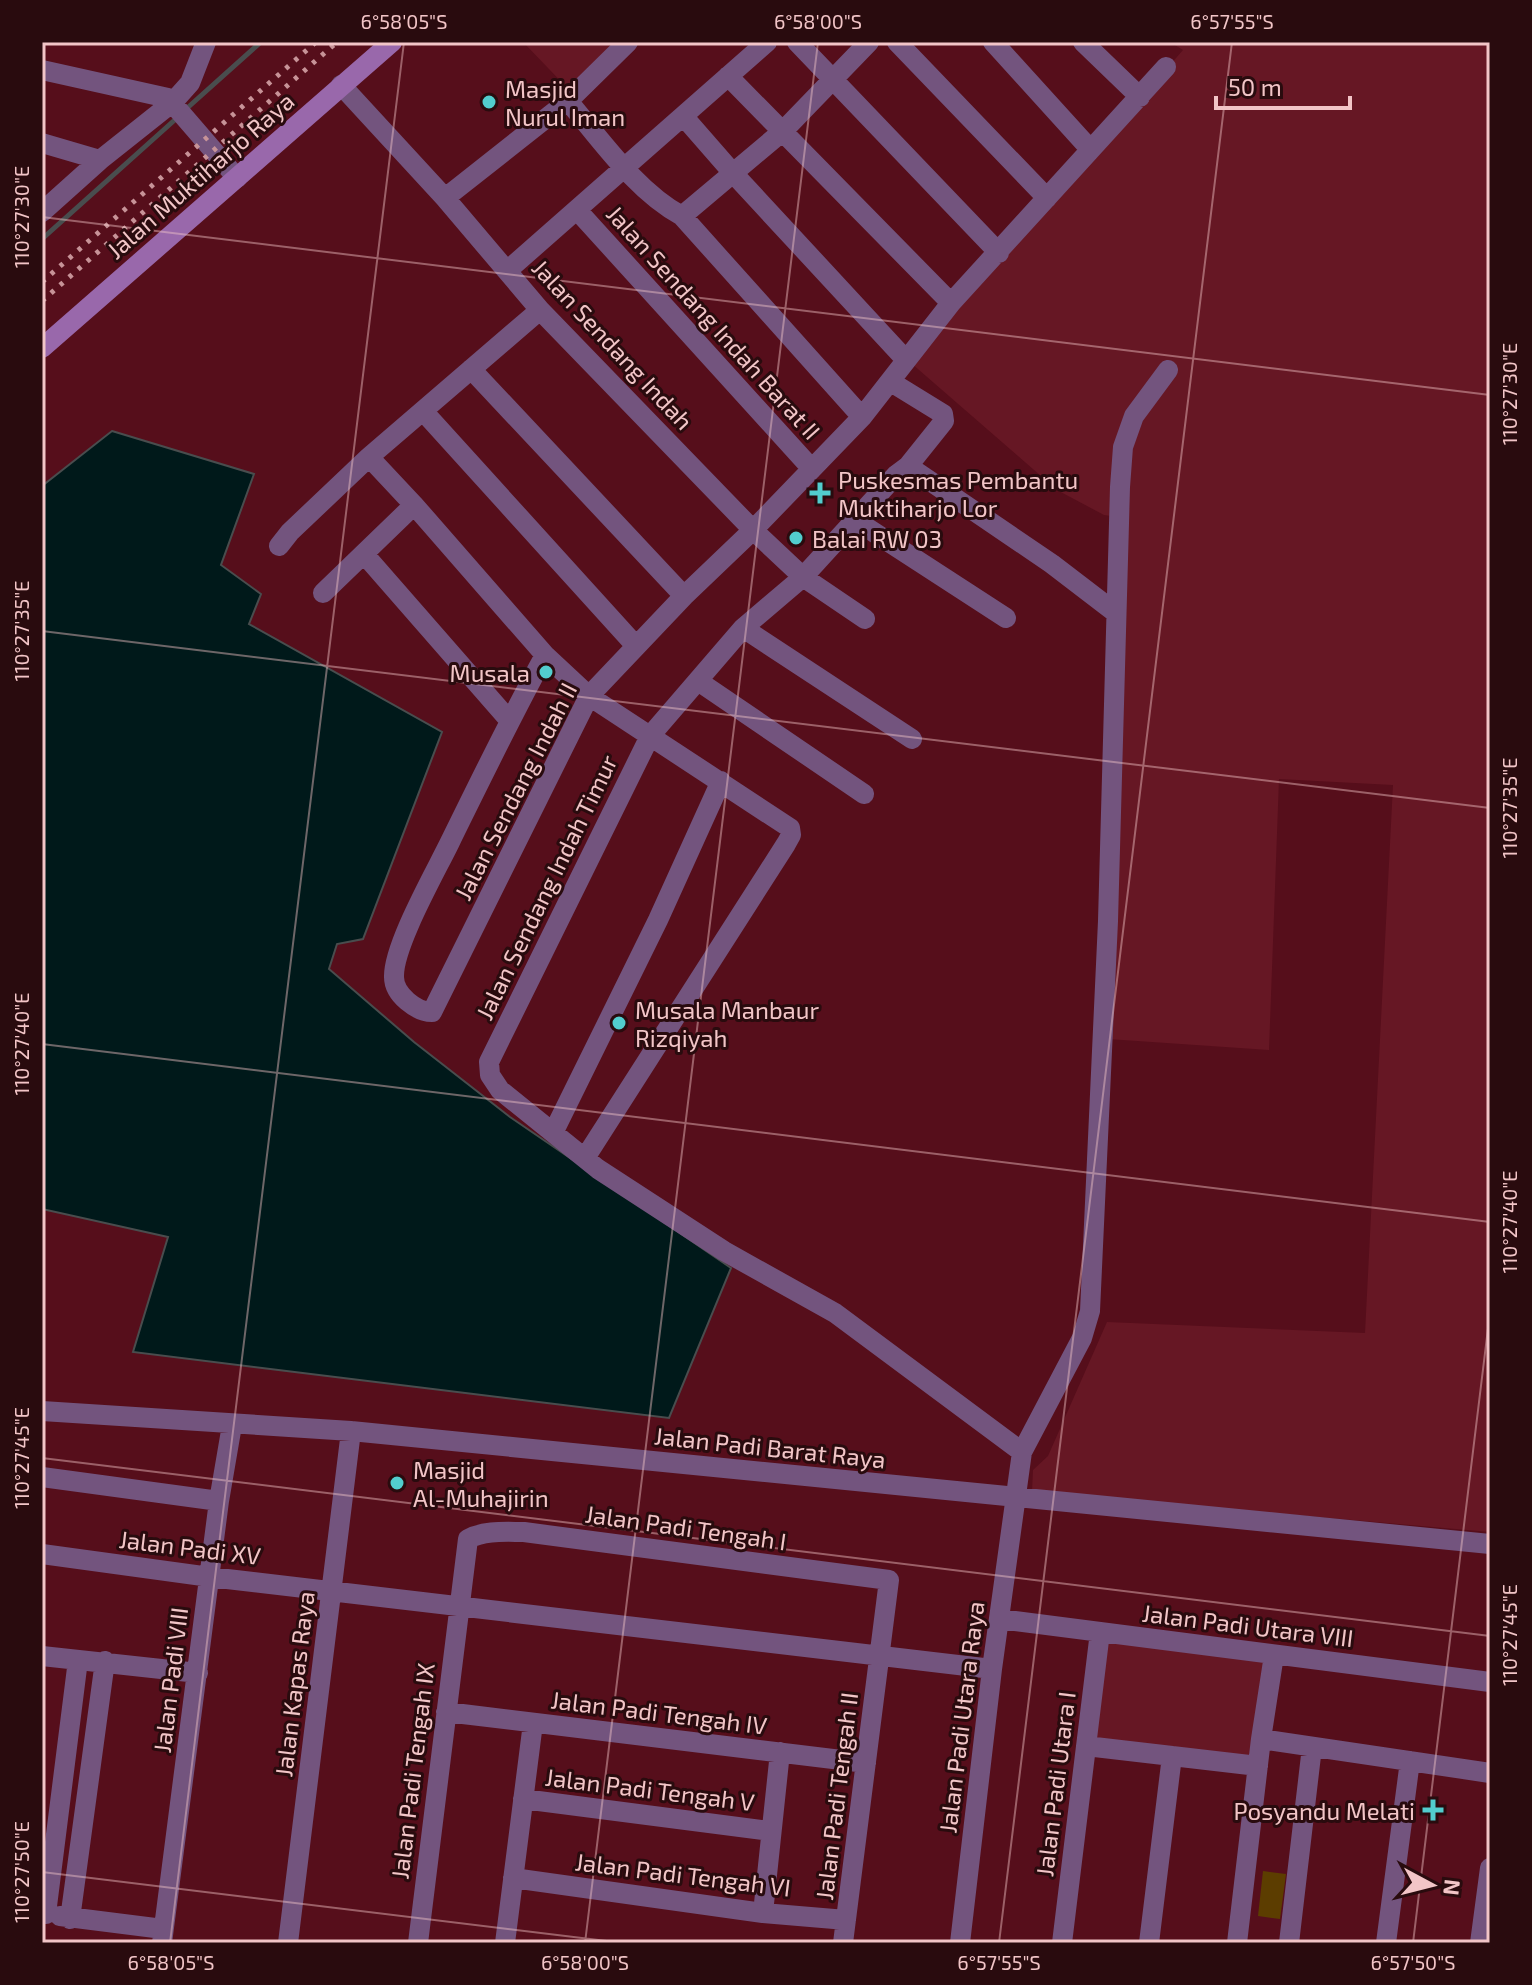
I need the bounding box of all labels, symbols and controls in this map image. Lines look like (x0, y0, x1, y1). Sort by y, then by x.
text: 6°58'05"S (361, 9, 447, 33)
text: 6°58'00"S (774, 9, 862, 33)
text: 6°57'55"S (1190, 9, 1274, 33)
scale bar (1216, 60, 1350, 110)
text: 50 m (1228, 72, 1282, 101)
place label: Masjid Nurul Iman (505, 74, 625, 131)
street label: Jalan Muktiharjo Raya (100, 86, 300, 264)
marker: Masjid Nurul Iman (480, 93, 498, 111)
text: 110°27'30"E (9, 166, 33, 268)
street label: Jalan Sendang Indah Barat II (601, 199, 827, 445)
street label: Jalan Sendang Indah (527, 253, 699, 435)
text: 110°27'30"E (1497, 343, 1521, 445)
place label: Puskesmas Pembantu Muktiharjo Lor (838, 465, 1078, 522)
marker: Puskesmas Pembantu Muktiharjo Lor (809, 482, 831, 504)
place label: Balai RW 03 (812, 524, 942, 553)
marker: Balai RW 03 (787, 529, 805, 547)
text: 110°27'35"E (9, 581, 33, 682)
place label: Musala (450, 658, 530, 687)
marker: Musala (537, 663, 555, 681)
street label: Jalan Sendang Indah II (448, 678, 582, 904)
street label: Jalan Sendang Indah Timur (469, 750, 623, 1024)
text: 110°27'35"E (1497, 758, 1521, 859)
text: 110°27'40"E (9, 992, 33, 1096)
place label: Musala Manbaur Rizqiyah (635, 995, 819, 1052)
marker: Musala Manbaur Rizqiyah (610, 1014, 628, 1032)
text: 110°27'40"E (1497, 1170, 1521, 1274)
text: 110°27'45"E (9, 1407, 33, 1509)
street label: Jalan Padi Barat Raya (653, 1420, 887, 1474)
place label: Masjid Al-Muhajirin (413, 1455, 549, 1512)
marker: Masjid Al-Muhajirin (388, 1474, 406, 1492)
street label: Jalan Padi Tengah I (584, 1499, 788, 1555)
street label: Jalan Padi XV (118, 1524, 263, 1570)
text: 110°27'45"E (1497, 1584, 1521, 1686)
street label: Jalan Kapas Raya (268, 1590, 320, 1778)
street label: Jalan Padi Utara VIII (1141, 1598, 1355, 1652)
street label: Jalan Padi Utara Raya (932, 1599, 990, 1835)
street label: Jalan Padi VIII (147, 1606, 193, 1754)
street label: Jalan Padi Tengah IX (384, 1661, 440, 1881)
street label: Jalan Padi Tengah IV (549, 1684, 769, 1740)
street label: Jalan Padi Tengah II (809, 1690, 863, 1902)
street label: Jalan Padi Utara I (1029, 1690, 1081, 1878)
street label: Jalan Padi Tengah V (544, 1762, 757, 1816)
place label: Posyandu Melati (1233, 1796, 1415, 1825)
marker: Posyandu Melati (1422, 1799, 1444, 1821)
text: 110°27'50"E (9, 1821, 33, 1923)
north arrow (1392, 1845, 1472, 1925)
street label: Jalan Padi Tengah VI (574, 1846, 792, 1902)
text: N (1439, 1878, 1467, 1897)
text: 6°58'05"S (128, 1950, 214, 1974)
text: 6°58'00"S (541, 1950, 629, 1974)
text: 6°57'55"S (957, 1950, 1041, 1974)
text: 6°57'50"S (1371, 1950, 1455, 1974)

